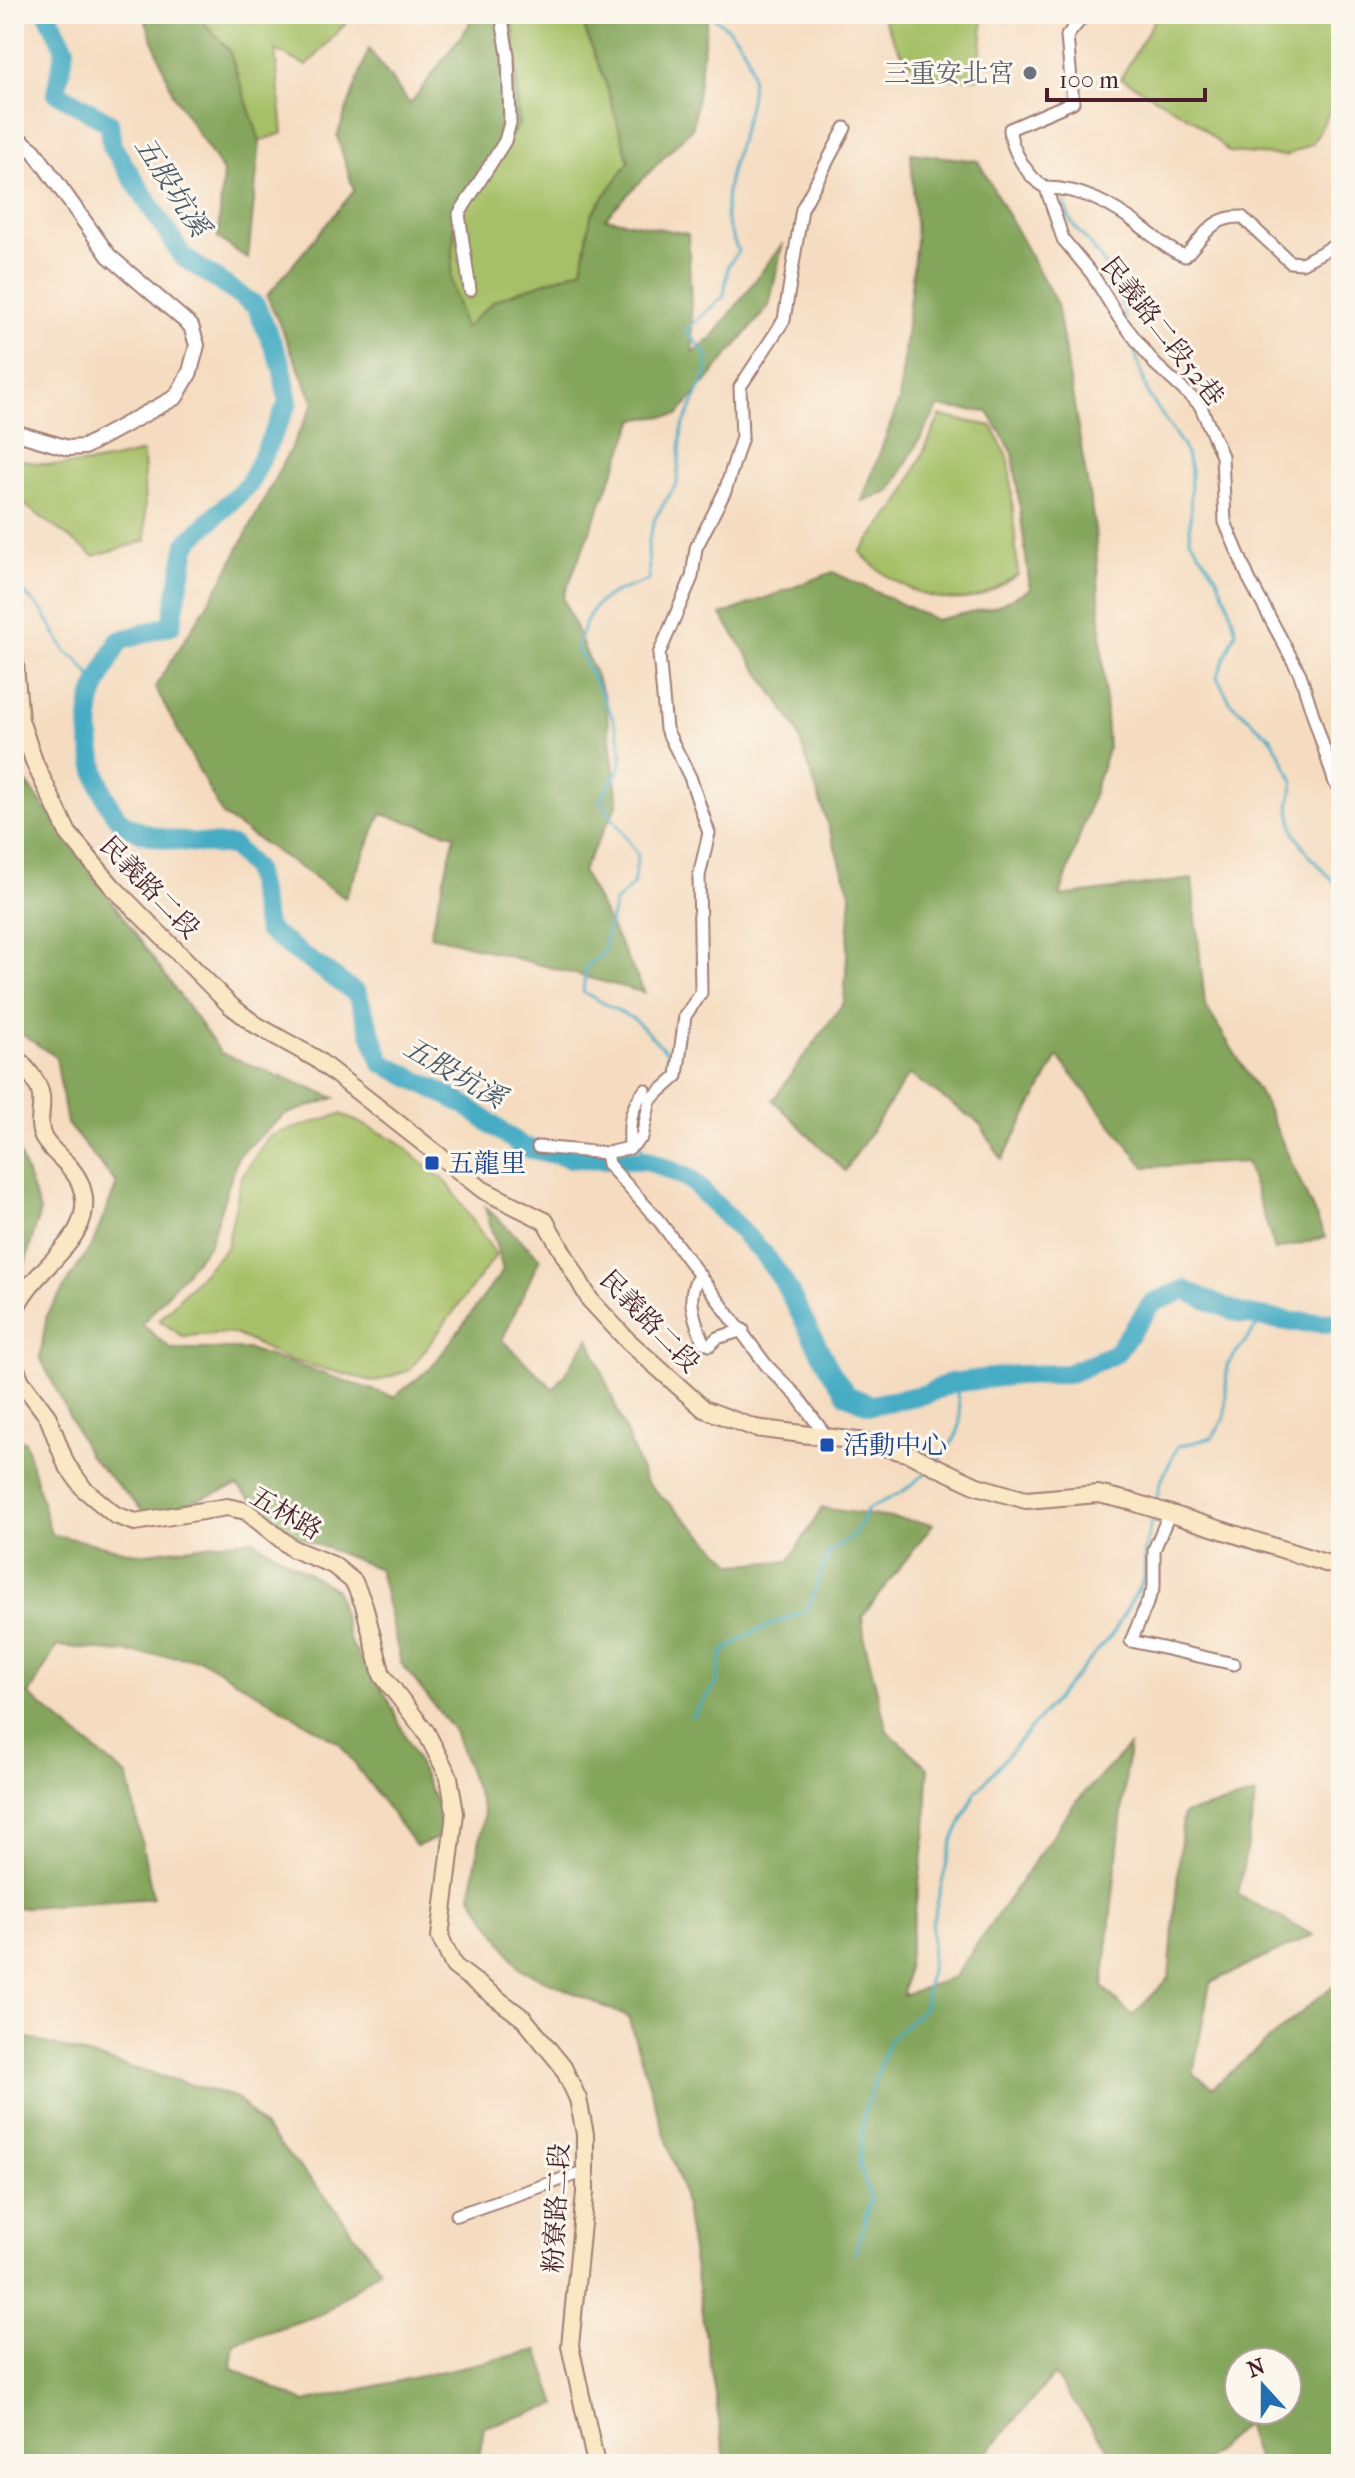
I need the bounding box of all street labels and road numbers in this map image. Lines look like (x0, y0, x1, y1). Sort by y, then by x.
street label: 民義路二段52巷 (1095, 251, 1230, 412)
street label: 民義路二段 (93, 830, 206, 945)
street label: 民義路二段 (593, 1264, 706, 1379)
street label: 五林路 (244, 1481, 327, 1546)
street label: 粉寮路二段 (538, 2142, 575, 2274)

